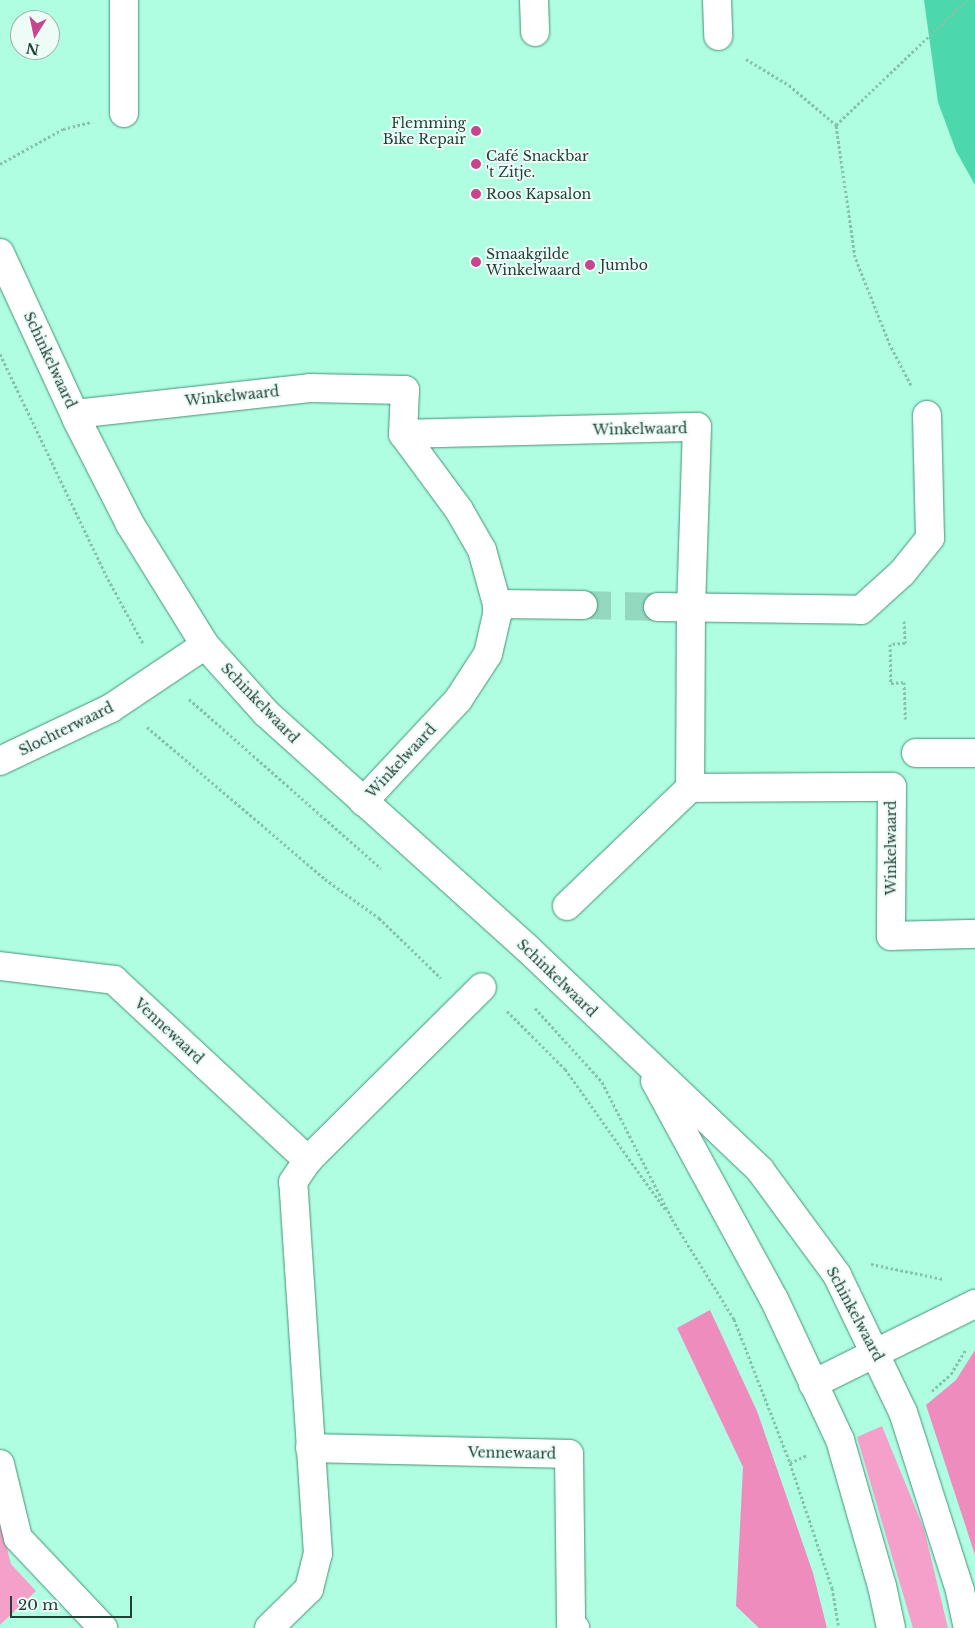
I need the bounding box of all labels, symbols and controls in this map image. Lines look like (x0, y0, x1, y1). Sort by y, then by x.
north arrow (10, 10, 60, 60)
text: N (25, 39, 41, 59)
place label: Flemming Bike Repair (383, 115, 466, 148)
marker: Flemming Bike Repair (470, 125, 482, 137)
place label: Café Snackbar 't Zitje. (486, 148, 589, 180)
marker: Café Snackbar 't Zitje. (470, 158, 482, 170)
place label: Roos Kapsalon (486, 186, 591, 202)
marker: Roos Kapsalon (470, 188, 482, 200)
place label: Smaakgilde Winkelwaard (486, 246, 581, 278)
marker: Smaakgilde Winkelwaard (470, 256, 482, 268)
place label: Jumbo (600, 257, 648, 273)
marker: Jumbo (584, 259, 596, 271)
street label: Schinkelwaard (20, 309, 80, 411)
street label: Winkelwaard (184, 383, 280, 409)
street label: Winkelwaard (593, 420, 687, 438)
street label: Schinkelwaard (218, 660, 302, 746)
street label: Slochterwaard (16, 699, 116, 759)
street label: Winkelwaard (363, 721, 439, 801)
street label: Winkelwaard (883, 801, 899, 895)
street label: Schinkelwaard (514, 936, 600, 1020)
street label: Vennewaard (131, 995, 207, 1067)
street label: Schinkelwaard (823, 1264, 887, 1364)
street label: Vennewaard (468, 1444, 556, 1462)
scale bar (12, 1586, 135, 1618)
text: 20 m (18, 1595, 58, 1614)

